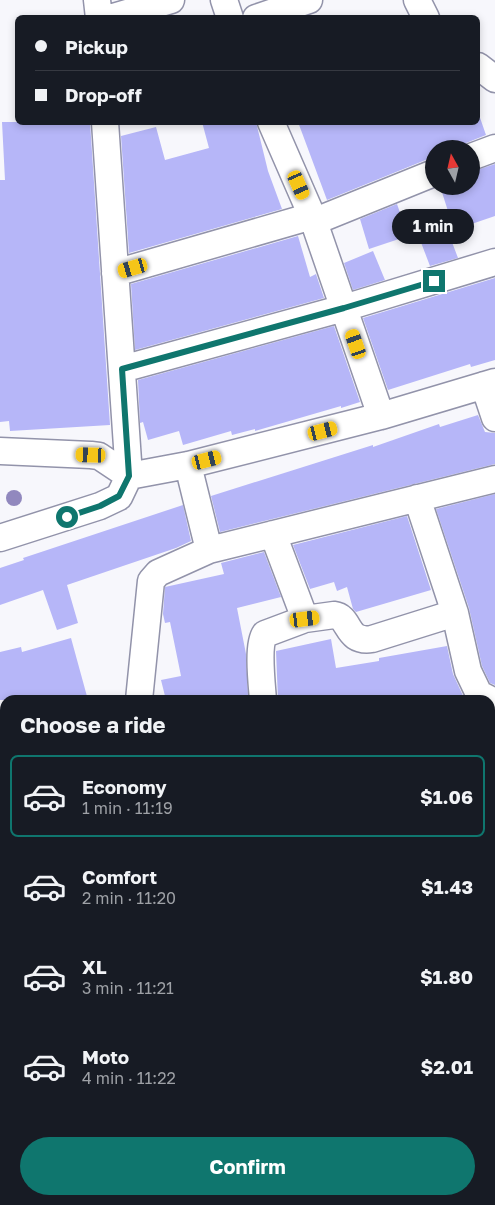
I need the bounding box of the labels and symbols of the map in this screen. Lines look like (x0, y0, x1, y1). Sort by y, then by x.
north arrow (425, 140, 480, 195)
car (286, 168, 311, 202)
callout: 1 min (393, 208, 475, 244)
car (116, 257, 149, 279)
route end (423, 270, 445, 292)
car (344, 327, 367, 361)
car (306, 420, 339, 442)
car (75, 447, 106, 463)
car (190, 449, 223, 471)
route start (56, 506, 78, 528)
car (289, 610, 320, 628)

